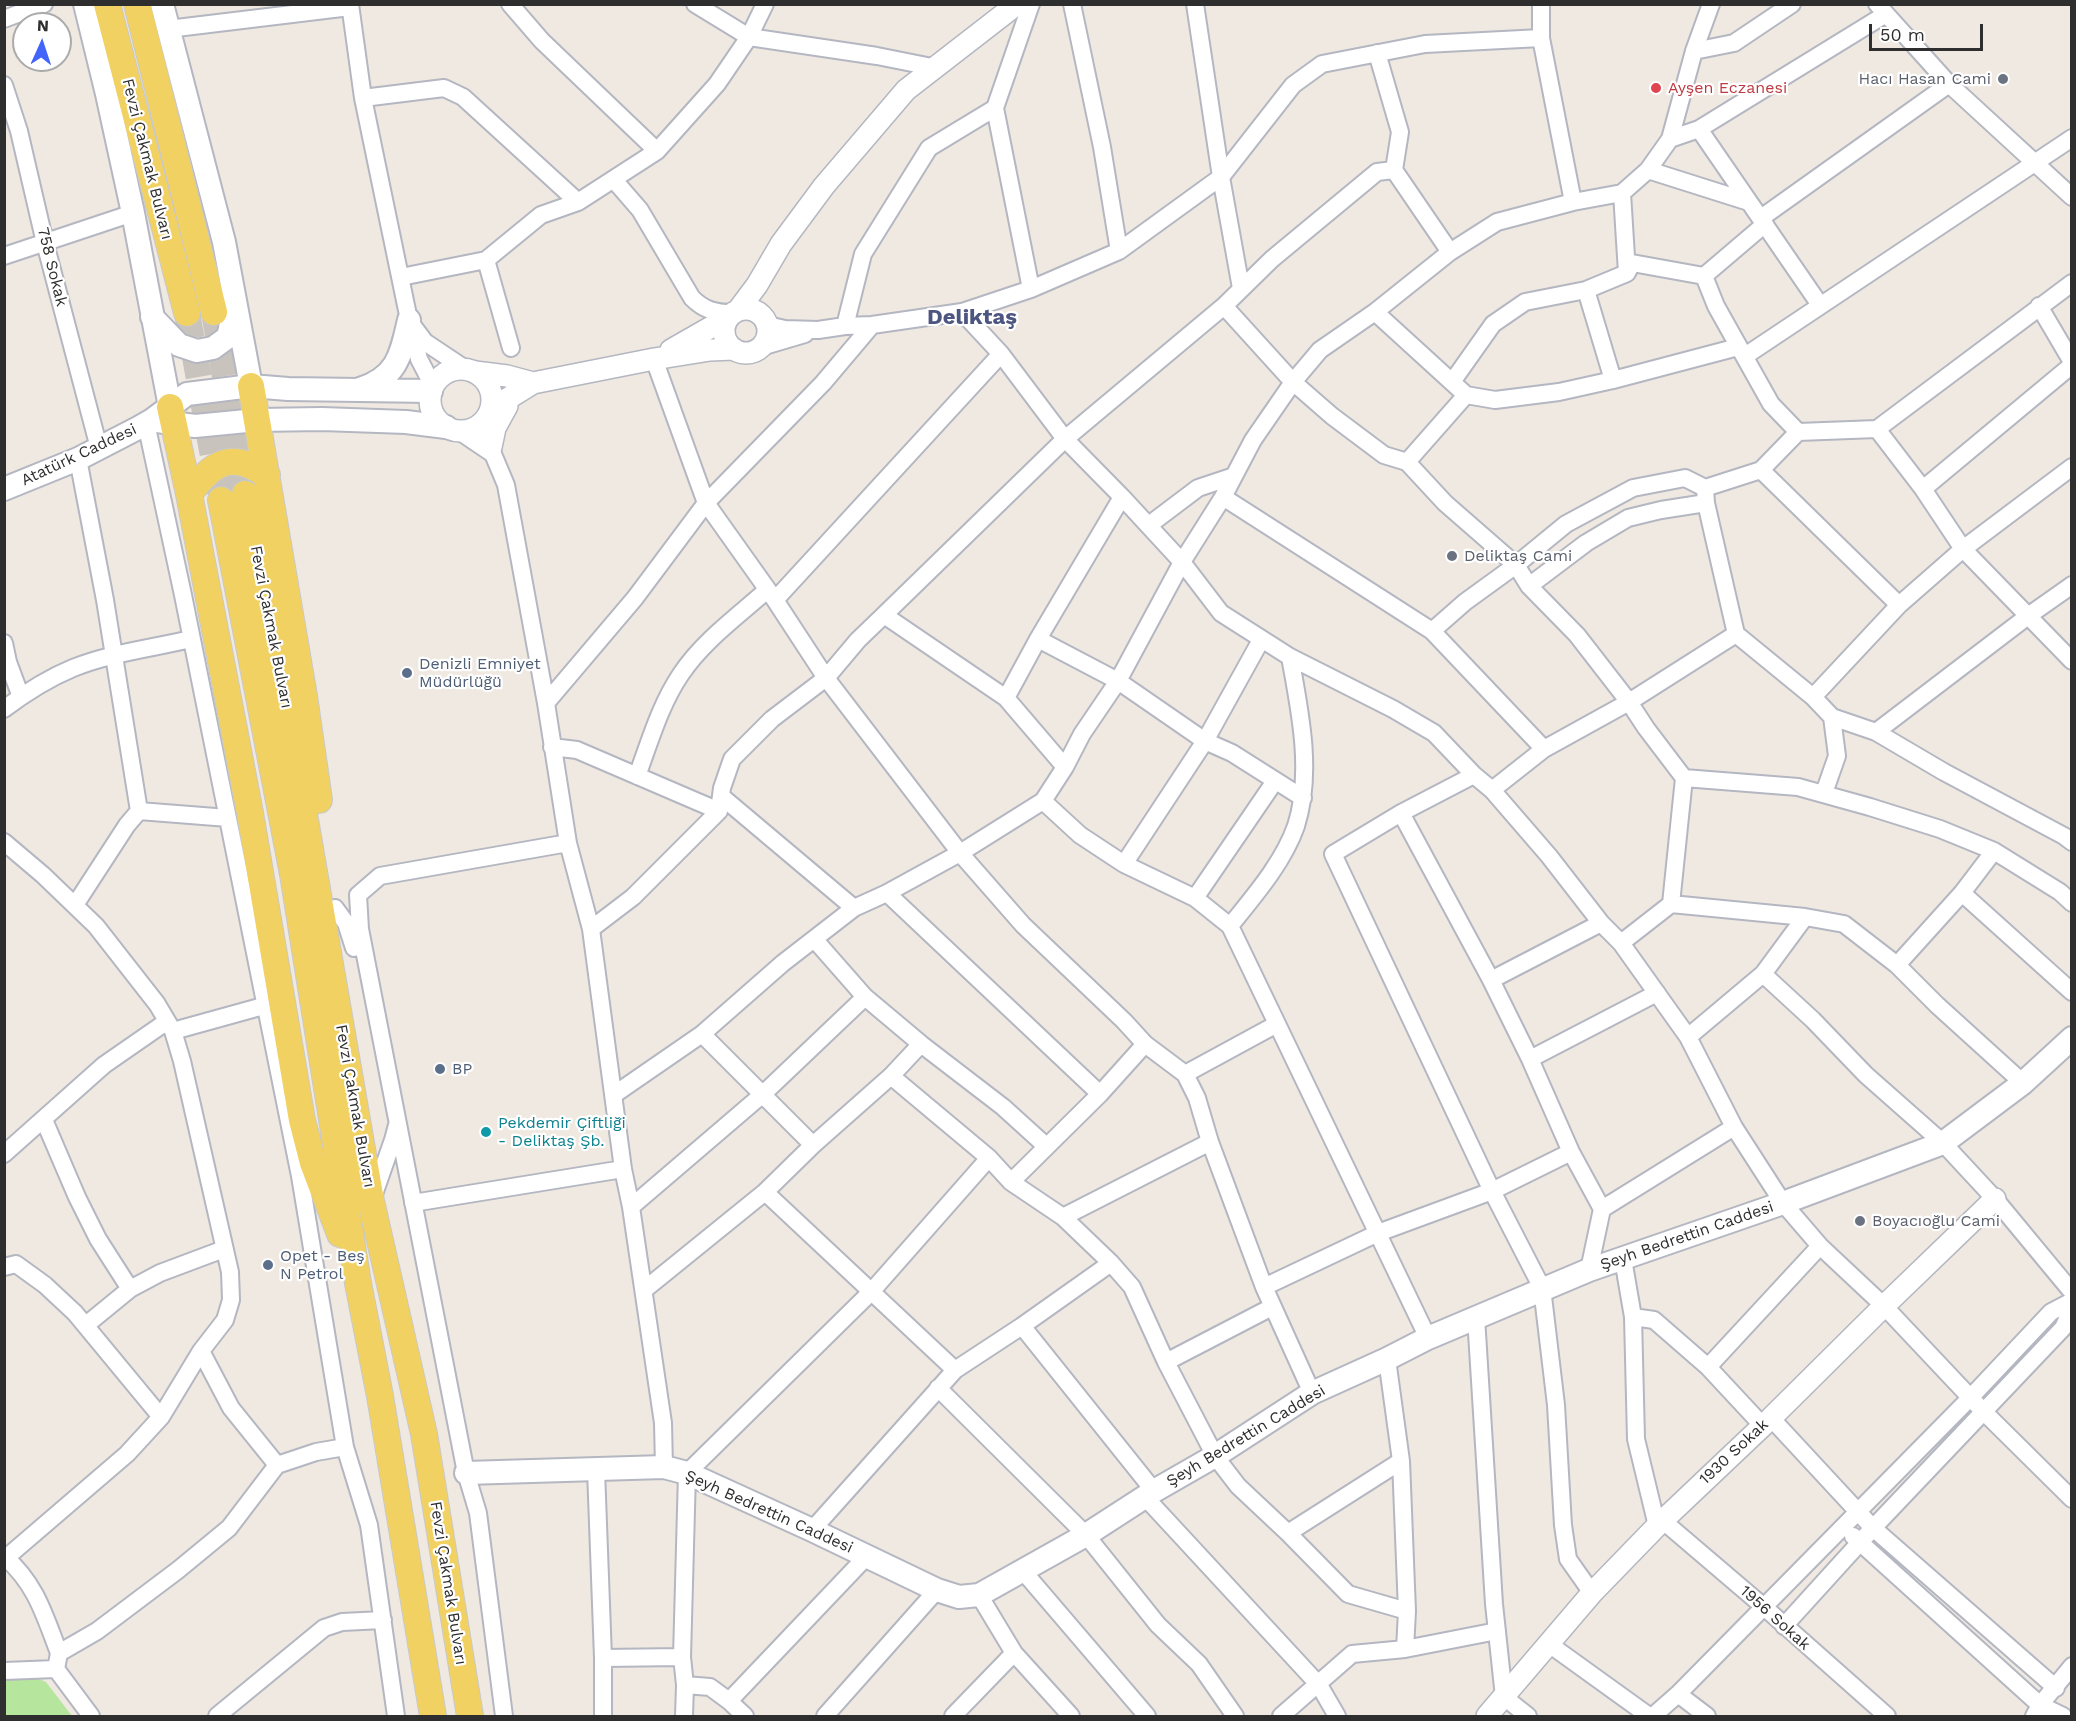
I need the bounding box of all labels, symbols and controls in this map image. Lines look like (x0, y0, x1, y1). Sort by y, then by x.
north arrow (12, 12, 72, 72)
scale bar (1872, 12, 1986, 50)
text: N (36, 16, 49, 35)
text: 50 m (1880, 24, 1925, 45)
place label: Hacı Hasan Cami (1859, 69, 1991, 89)
marker: Hacı Hasan Cami (1996, 72, 2010, 86)
street label: Fevzi Çakmak Bulvarı (118, 77, 176, 241)
place label: Ayşen Eczanesi (1668, 78, 1787, 98)
marker: Ayşen Eczanesi (1649, 81, 1663, 95)
street label: 758 Sokak (33, 226, 71, 308)
district label: Deliktaş (927, 305, 1017, 331)
street label: Atatürk Caddesi (18, 420, 140, 490)
street label: Fevzi Çakmak Bulvarı (246, 544, 296, 710)
place label: Deliktaş Cami (1464, 546, 1572, 566)
marker: Deliktaş Cami (1445, 549, 1459, 563)
place label: Denizli Emniyet Müdürlüğü (419, 654, 541, 692)
marker: Denizli Emniyet Müdürlüğü (400, 666, 414, 680)
street label: Fevzi Çakmak Bulvarı (331, 1023, 379, 1189)
place label: BP (452, 1059, 472, 1079)
marker: BP (433, 1062, 447, 1076)
place label: Pekdemir Çiftliği - Deliktaş Şb. (498, 1113, 626, 1151)
marker: Pekdemir Çiftliği - Deliktaş Şb. (479, 1125, 493, 1139)
street label: Şeyh Bedrettin Caddesi (1598, 1197, 1776, 1275)
place label: Boyacıoğlu Cami (1872, 1211, 2000, 1231)
marker: Boyacıoğlu Cami (1853, 1214, 1867, 1228)
place label: Opet - Beş N Petrol (280, 1246, 365, 1284)
marker: Opet - Beş N Petrol (261, 1258, 275, 1272)
street label: Şeyh Bedrettin Caddesi (1163, 1381, 1329, 1491)
street label: 1930 Sokak (1695, 1415, 1773, 1489)
street label: Şeyh Bedrettin Caddesi (682, 1466, 856, 1558)
street label: Fevzi Çakmak Bulvarı (426, 1500, 470, 1666)
street label: 1956 Sokak (1736, 1582, 1814, 1654)

